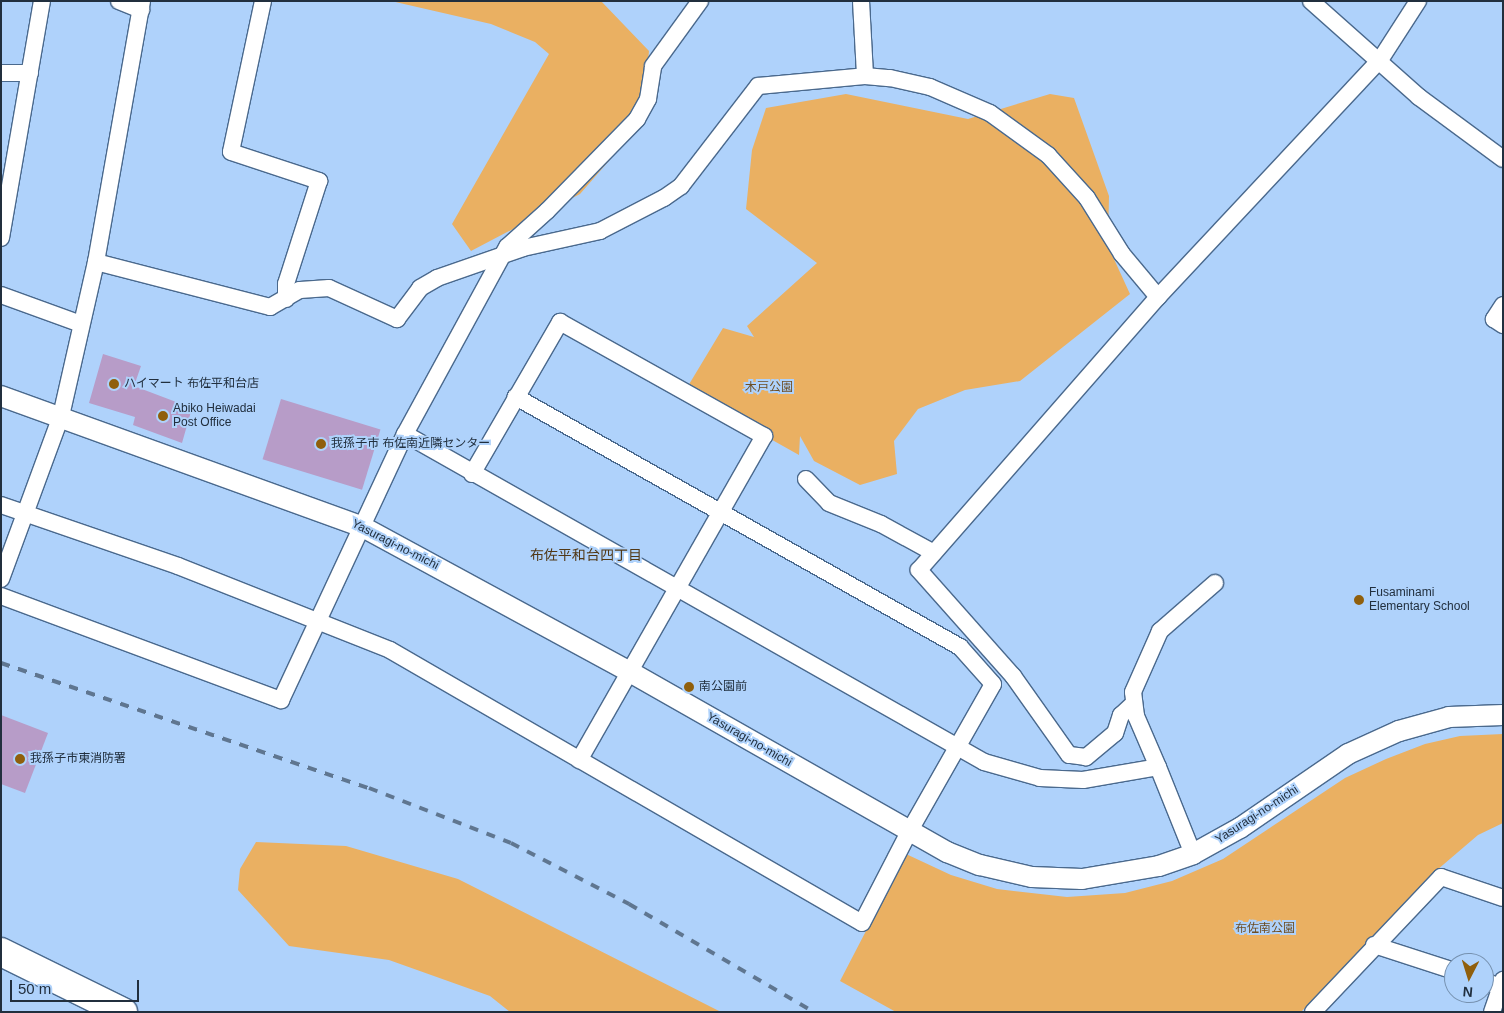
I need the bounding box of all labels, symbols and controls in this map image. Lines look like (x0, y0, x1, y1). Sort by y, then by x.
place label: ハイマート 布佐平和台店 (124, 377, 259, 391)
marker: ハイマート 布佐平和台店 (108, 378, 120, 390)
park label: 木戸公園 (745, 381, 793, 395)
place label: Abiko Heiwadai Post Office (173, 402, 256, 430)
marker: Abiko Heiwadai Post Office (157, 410, 169, 422)
place label: 我孫子市 布佐南近隣センター (331, 437, 490, 451)
marker: 我孫子市 布佐南近隣センター (315, 438, 327, 450)
street label: Yasuragi-no-michi (349, 517, 441, 573)
district label: 布佐平和台四丁目 (530, 547, 642, 563)
place label: Fusaminami Elementary School (1369, 586, 1470, 614)
marker: Fusaminami Elementary School (1353, 594, 1365, 606)
place label: 南公園前 (699, 680, 747, 694)
marker: 南公園前 (683, 681, 695, 693)
street label: Yasuragi-no-michi (704, 710, 794, 770)
place label: 我孫子市東消防署 (30, 752, 126, 766)
marker: 我孫子市東消防署 (14, 753, 26, 765)
street label: Yasuragi-no-michi (1213, 783, 1301, 847)
park label: 布佐南公園 (1235, 922, 1295, 936)
north arrow (1444, 953, 1494, 1003)
scale bar (12, 970, 141, 1002)
text: 50 m (18, 980, 51, 997)
text: N (1462, 984, 1474, 1000)

